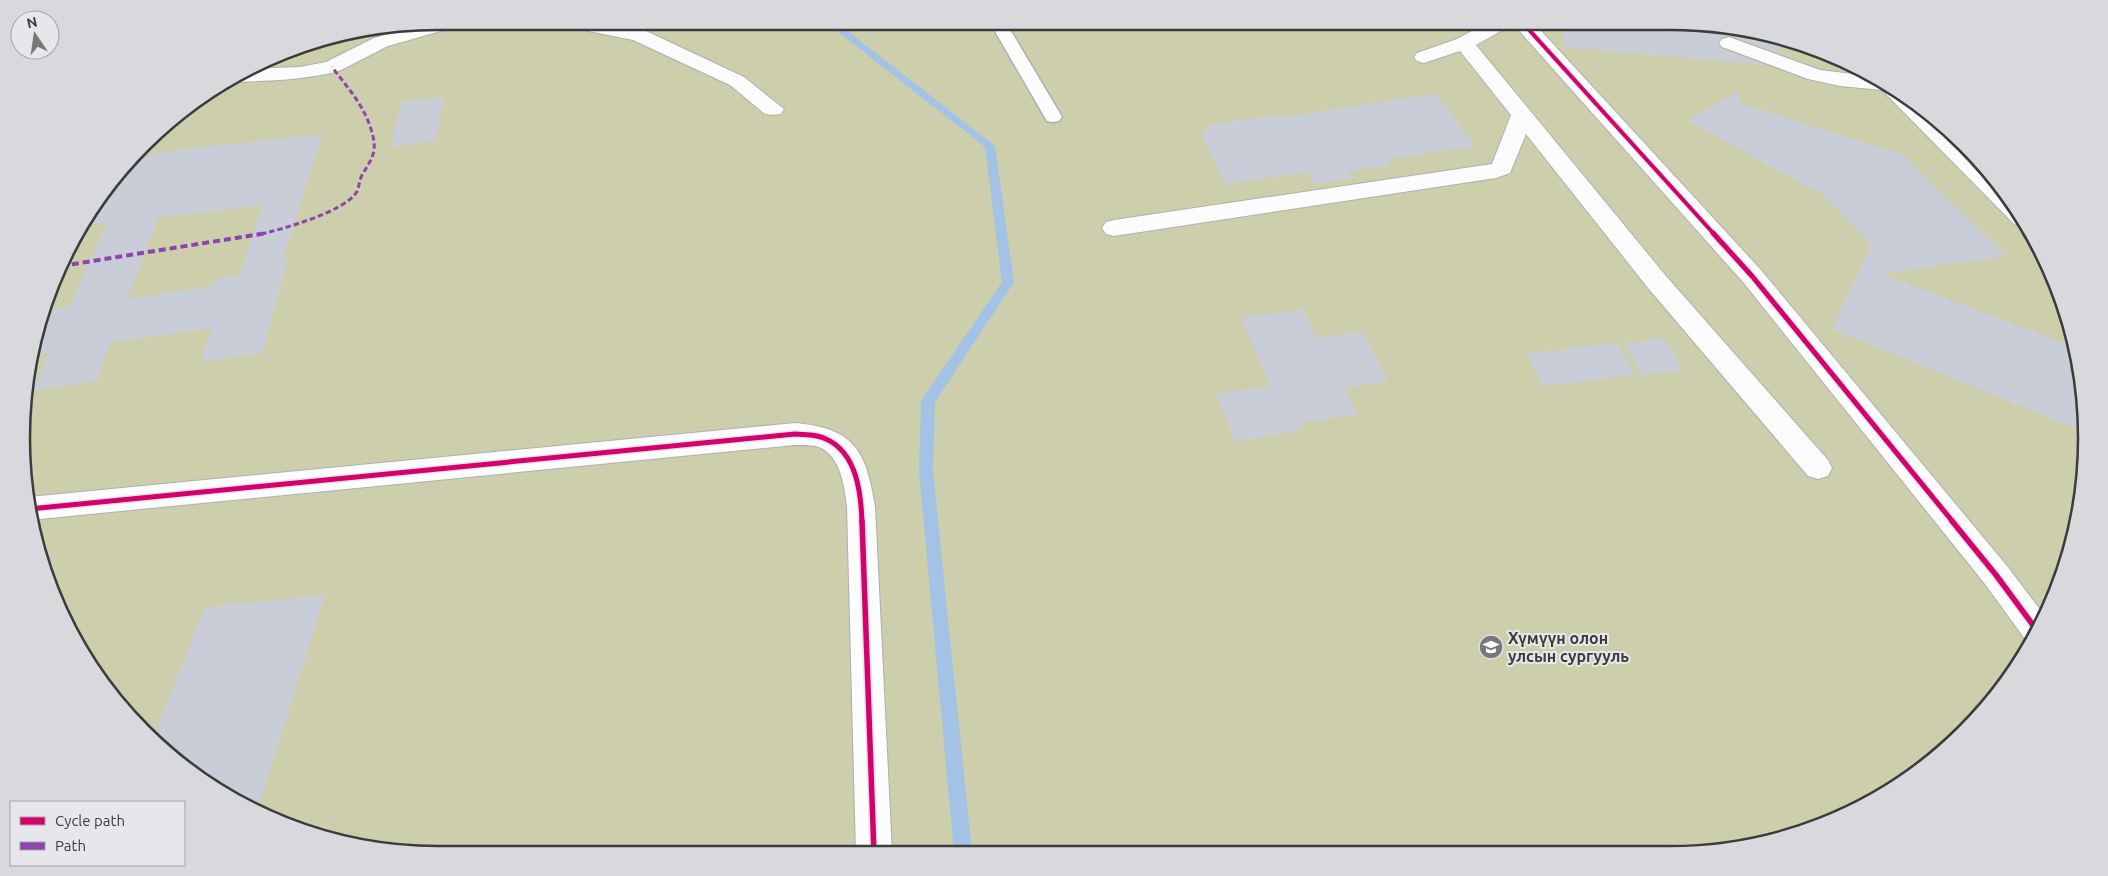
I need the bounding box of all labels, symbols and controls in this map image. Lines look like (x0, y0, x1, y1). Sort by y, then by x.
north arrow (10, 10, 60, 60)
text: N (25, 13, 39, 31)
place label: Хүмүүн олон улсын сургууль (1508, 629, 1629, 665)
school or university icon: Хүмүүн олон улсын сургууль (1478, 634, 1504, 660)
legend (10, 801, 185, 866)
text: Cycle path (55, 812, 125, 829)
text: Path (55, 837, 86, 854)

